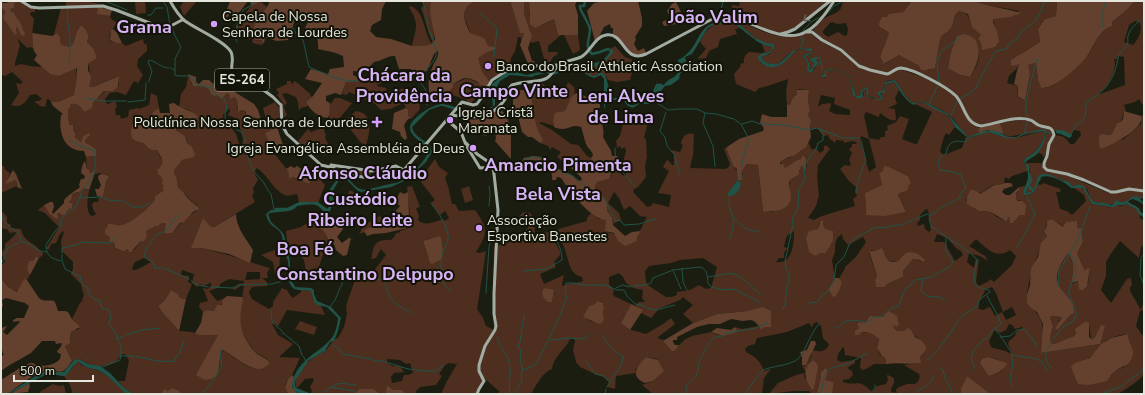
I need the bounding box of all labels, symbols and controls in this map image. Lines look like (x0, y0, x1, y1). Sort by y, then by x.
district label: João Valim (667, 5, 758, 29)
place label: Capela de Nossa Senhora de Lourdes (222, 7, 348, 42)
district label: Grama (116, 15, 172, 39)
one-way arrow (804, 15, 811, 22)
marker: Capela de Nossa Senhora de Lourdes (209, 19, 219, 29)
place label: Banco do Brasil Athletic Association (496, 57, 723, 76)
marker: Banco do Brasil Athletic Association (483, 61, 493, 71)
district label: Chácara da Providência (356, 63, 452, 108)
road number: ES-264 (215, 69, 269, 91)
district label: Campo Vinte (460, 79, 568, 103)
district label: Leni Alves de Lima (578, 84, 664, 129)
place label: Igreja Cristã Maranata (458, 103, 533, 138)
place label: Policlínica Nossa Senhora de Lourdes (134, 113, 368, 132)
marker: Igreja Cristã Maranata (445, 115, 455, 125)
marker: Policlínica Nossa Senhora de Lourdes (371, 116, 383, 128)
place label: Igreja Evangélica Assembléia de Deus (227, 139, 465, 158)
marker: Igreja Evangélica Assembléia de Deus (468, 143, 478, 153)
district label: Amancio Pimenta (484, 153, 632, 177)
district label: Afonso Cláudio (299, 161, 427, 185)
district label: Bela Vista (515, 182, 601, 206)
district label: Custódio Ribeiro Leite (307, 187, 413, 232)
place label: Associação Esportiva Banestes (487, 211, 608, 246)
marker: Associação Esportiva Banestes (474, 223, 484, 233)
district label: Boa Fé (276, 237, 334, 261)
district label: Constantino Delpupo (276, 262, 454, 286)
scale bar (14, 357, 93, 383)
text: 500 m (20, 363, 55, 379)

